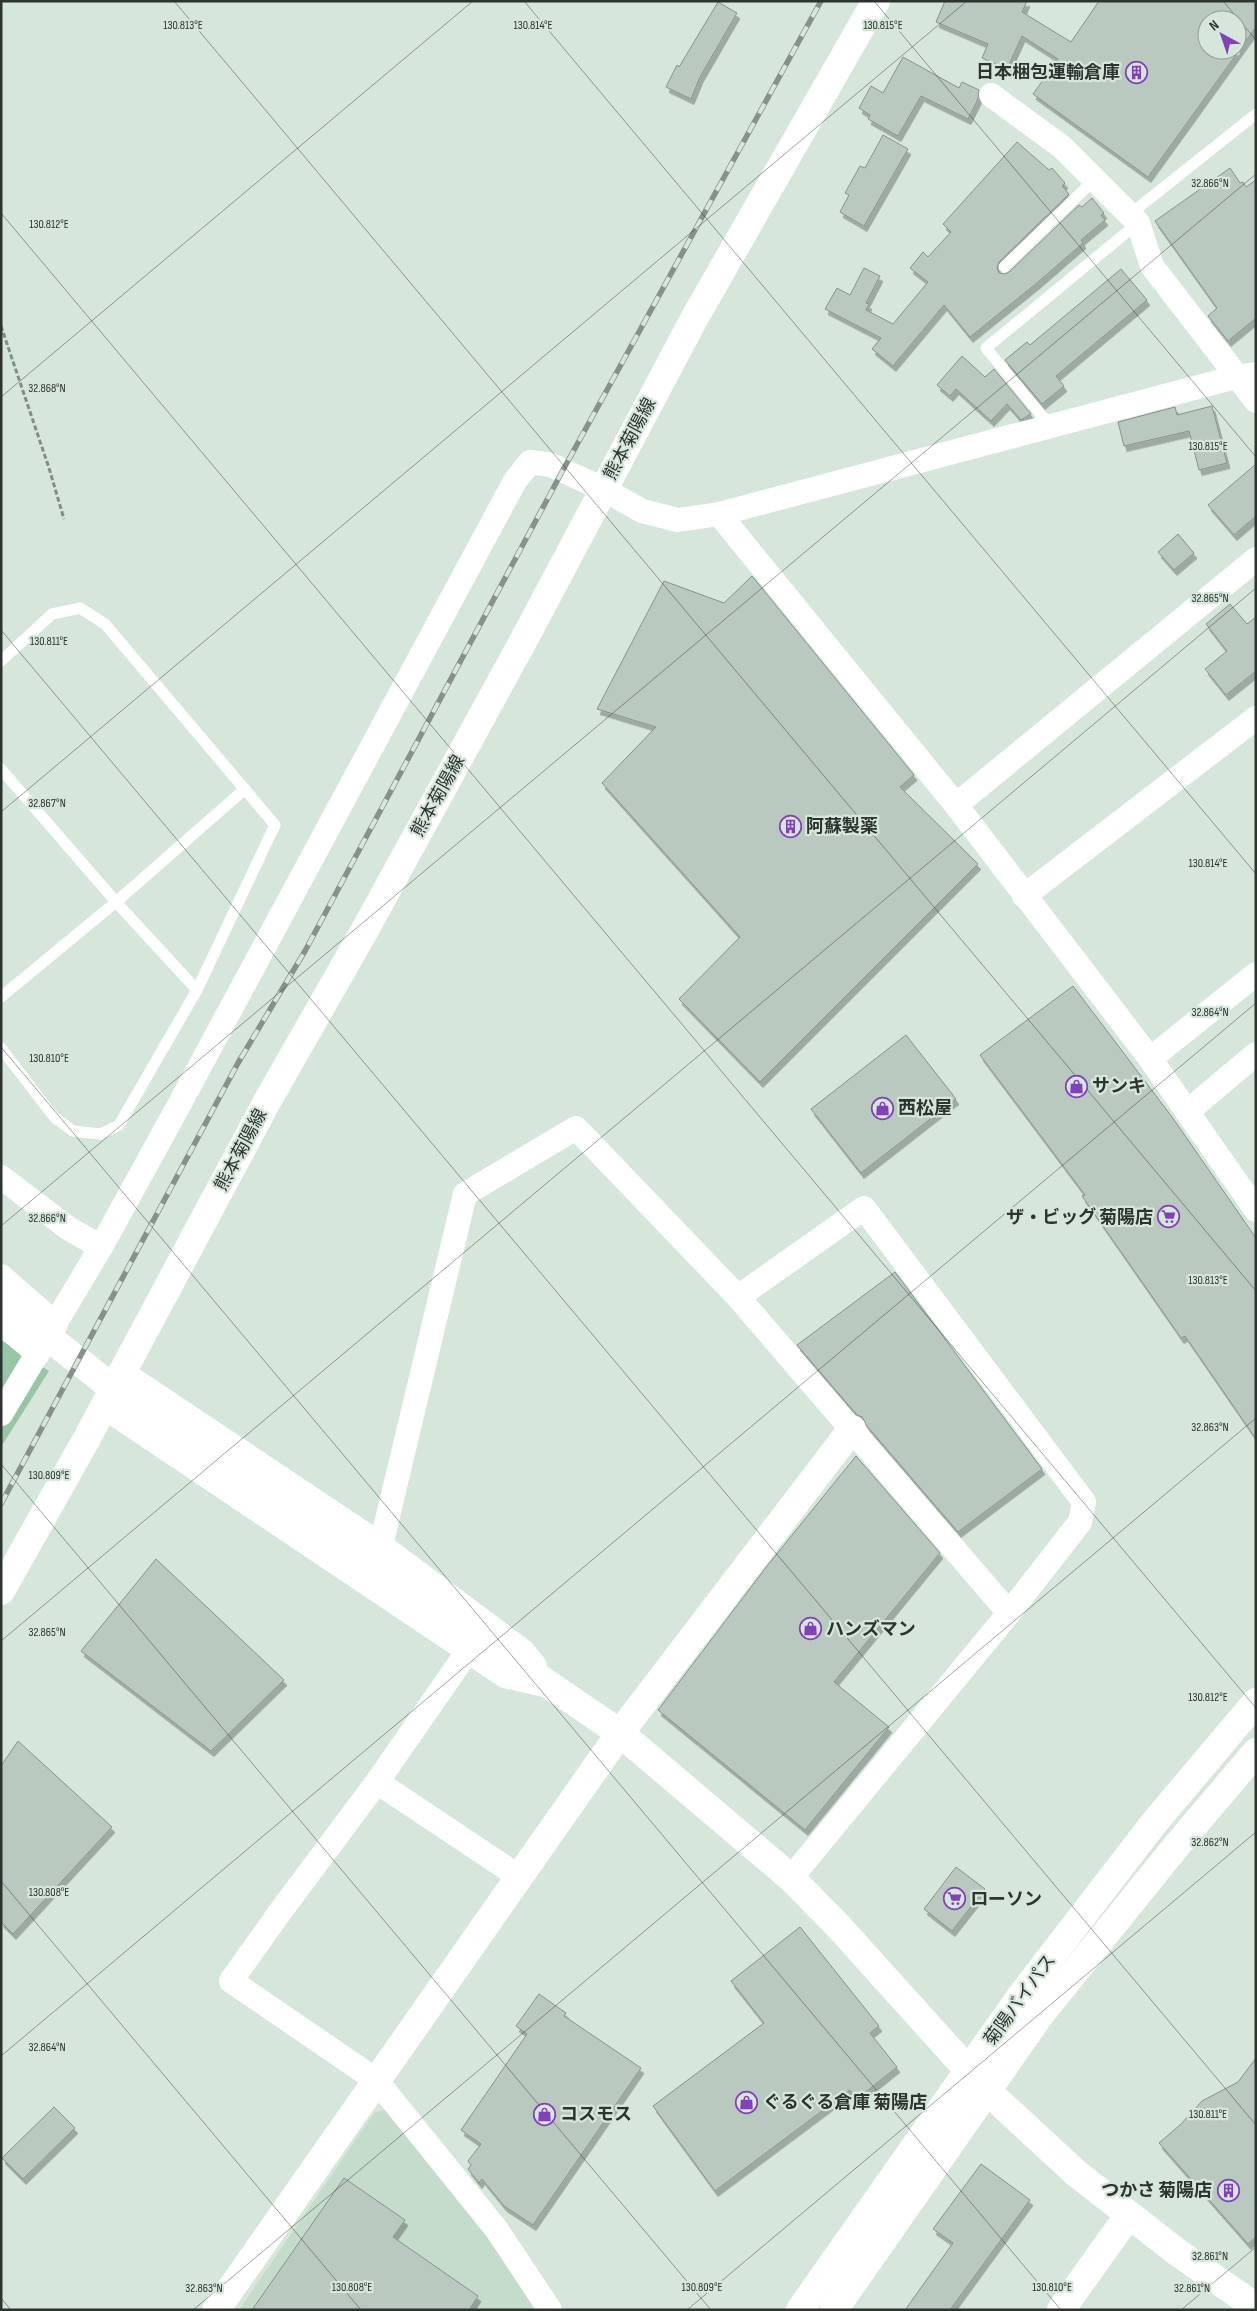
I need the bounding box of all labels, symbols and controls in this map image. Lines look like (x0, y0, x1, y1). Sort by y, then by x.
north arrow (1197, 10, 1247, 60)
text: N (1206, 17, 1222, 34)
text: 130.813°E (163, 18, 203, 33)
text: 130.814°E (514, 18, 553, 33)
text: 130.815°E (863, 18, 903, 33)
building icon: 日本梱包運輸倉庫 (1124, 60, 1148, 84)
place label: 日本梱包運輸倉庫 (976, 62, 1120, 83)
text: 32.866°N (1191, 176, 1229, 191)
text: 130.812°E (29, 217, 69, 232)
text: 32.868°N (28, 381, 66, 396)
street label: 熊本菊陽線 (600, 394, 660, 484)
text: 130.815°E (1188, 439, 1228, 454)
text: 32.865°N (1191, 591, 1229, 606)
text: 130.811°E (30, 634, 68, 649)
street label: 熊本菊陽線 (407, 752, 469, 840)
text: 32.867°N (28, 796, 66, 811)
building icon: 阿蘇製薬 (778, 814, 802, 838)
place label: 阿蘇製薬 (806, 816, 878, 837)
text: 130.814°E (1189, 856, 1228, 871)
text: 32.864°N (1191, 1005, 1229, 1020)
text: 130.810°E (29, 1051, 69, 1066)
shop icon: サンキ (1064, 1074, 1088, 1098)
place label: サンキ (1092, 1076, 1146, 1097)
shop icon: 西松屋 (870, 1096, 894, 1120)
place label: 西松屋 (898, 1098, 952, 1119)
street label: 熊本菊陽線 (211, 1105, 271, 1195)
supermarket icon: ザ・ビッグ 菊陽店 (1157, 1205, 1181, 1229)
place label: ザ・ビッグ 菊陽店 (1006, 1207, 1153, 1228)
text: 32.866°N (28, 1211, 66, 1226)
text: 130.813°E (1188, 1273, 1228, 1288)
text: 32.863°N (1191, 1420, 1229, 1435)
text: 130.809°E (29, 1468, 69, 1483)
shop icon: ハンズマン (798, 1617, 822, 1641)
place label: ハンズマン (826, 1619, 916, 1640)
text: 32.865°N (28, 1625, 66, 1640)
text: 130.812°E (1188, 1690, 1228, 1705)
text: 32.862°N (1191, 1835, 1229, 1850)
text: 130.808°E (29, 1885, 69, 1900)
supermarket icon: ローソン (942, 1887, 966, 1911)
place label: ローソン (970, 1889, 1042, 1910)
street label: 菊陽バイパス (980, 1950, 1060, 2050)
text: 32.864°N (28, 2040, 66, 2055)
shop icon: ぐるぐる倉庫 菊陽店 (735, 2090, 759, 2114)
place label: ぐるぐる倉庫 菊陽店 (763, 2092, 927, 2113)
shop icon: コスモス (532, 2102, 556, 2126)
place label: コスモス (560, 2104, 632, 2125)
text: 130.811°E (1189, 2107, 1227, 2122)
building icon: つかさ 菊陽店 (1216, 2178, 1240, 2202)
place label: つかさ 菊陽店 (1101, 2180, 1212, 2201)
text: 32.861°N (1192, 2249, 1228, 2264)
text: 130.808°E (332, 2280, 372, 2295)
text: 130.809°E (682, 2280, 722, 2295)
text: 130.810°E (1032, 2280, 1072, 2295)
text: 32.863°N (185, 2281, 223, 2296)
text: 32.861°N (1174, 2281, 1210, 2296)

